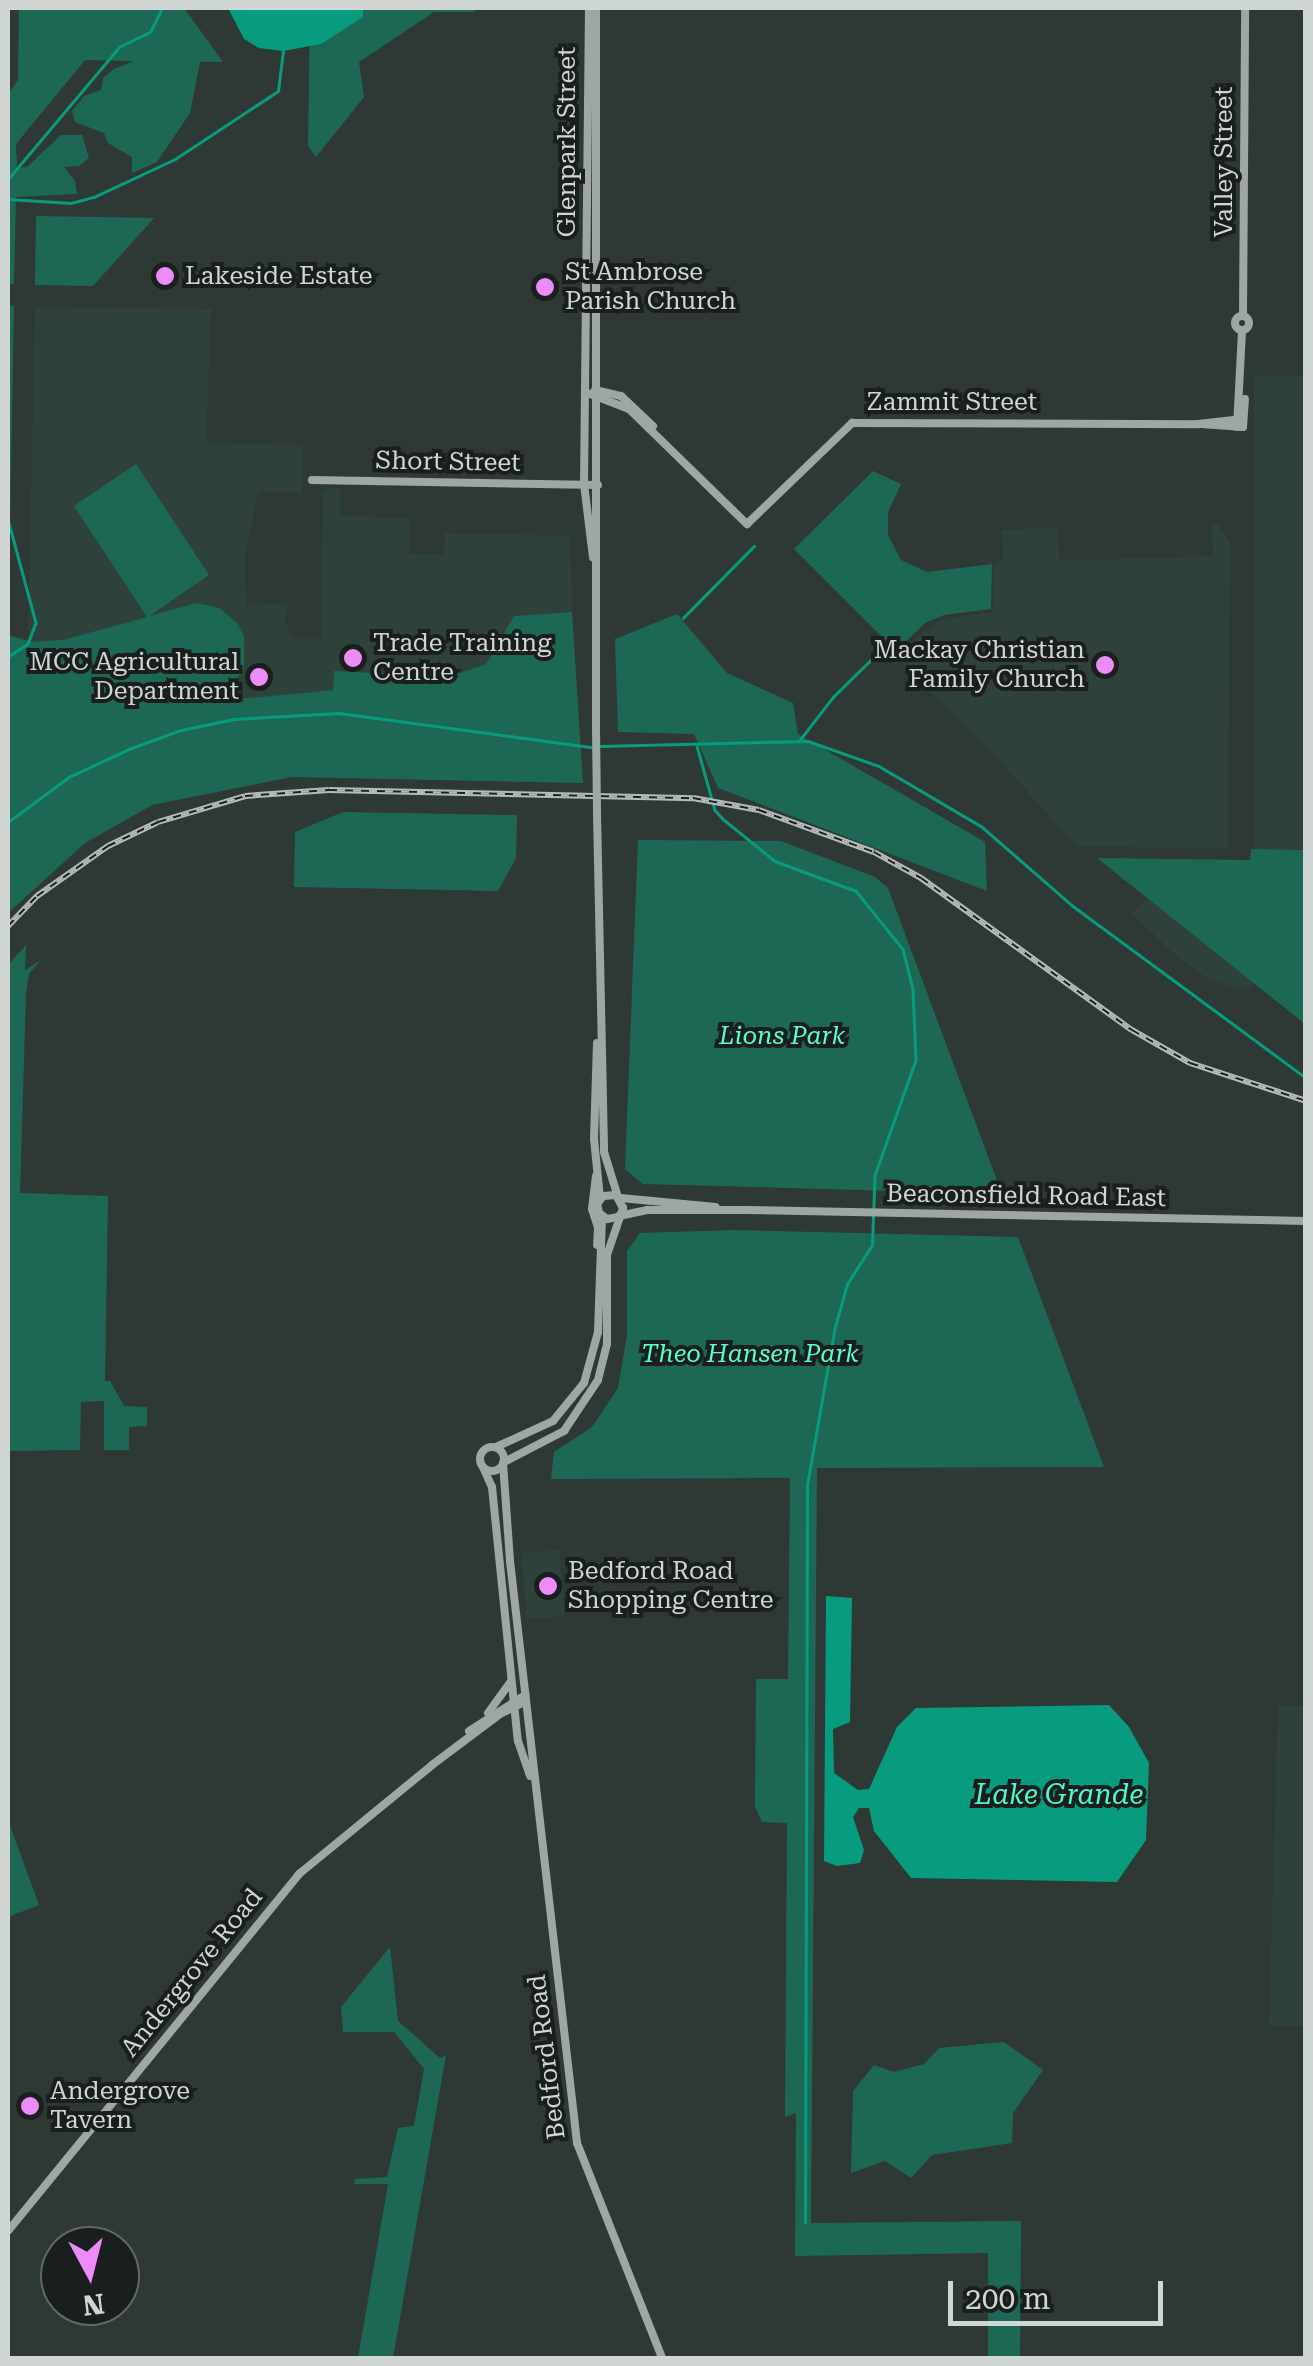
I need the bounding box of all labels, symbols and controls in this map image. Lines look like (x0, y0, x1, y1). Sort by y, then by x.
street label: Glenpark Street (552, 47, 582, 237)
street label: Valley Street (1209, 86, 1239, 238)
place label: St Ambrose Parish Church (565, 258, 736, 317)
place label: Lakeside Estate (185, 261, 372, 291)
marker: Lakeside Estate (154, 265, 176, 287)
marker: St Ambrose Parish Church (534, 276, 556, 298)
street label: Zammit Street (867, 387, 1037, 417)
street label: Short Street (375, 446, 521, 478)
place label: Trade Training Centre (373, 629, 551, 688)
place label: Mackay Christian Family Church (874, 636, 1085, 695)
marker: Trade Training Centre (342, 647, 364, 669)
place label: MCC Agricultural Department (29, 648, 239, 707)
marker: Mackay Christian Family Church (1094, 654, 1116, 676)
marker: MCC Agricultural Department (248, 666, 270, 688)
park label: Lions Park (719, 1021, 845, 1051)
street label: Beaconsfield Road East (886, 1179, 1166, 1213)
park label: Theo Hansen Park (641, 1339, 859, 1369)
place label: Bedford Road Shopping Centre (568, 1557, 773, 1616)
marker: Bedford Road Shopping Centre (537, 1575, 559, 1597)
water label: Lake Grande (975, 1778, 1143, 1812)
street label: Andergrove Road (115, 1883, 269, 2063)
street label: Bedford Road (522, 1973, 572, 2141)
place label: Andergrove Tavern (50, 2077, 190, 2136)
marker: Andergrove Tavern (19, 2095, 41, 2117)
north arrow (40, 2226, 140, 2326)
scale bar (953, 2261, 1168, 2323)
text: 200 m (965, 2281, 1050, 2316)
text: N (81, 2287, 106, 2322)

